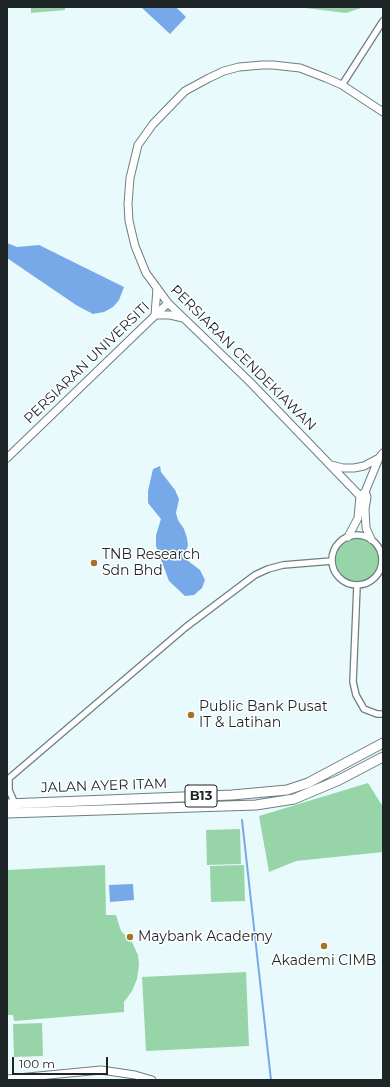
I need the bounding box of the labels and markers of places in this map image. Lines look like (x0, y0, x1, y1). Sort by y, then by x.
place label: TNB Research Sdn Bhd (102, 547, 200, 580)
marker: TNB Research Sdn Bhd (89, 558, 99, 568)
place label: Public Bank Pusat IT & Latihan (199, 699, 328, 732)
marker: Public Bank Pusat IT & Latihan (186, 710, 196, 720)
place label: Maybank Academy (138, 929, 272, 945)
marker: Maybank Academy (125, 932, 135, 942)
marker: Akademi CIMB (319, 941, 329, 951)
place label: Akademi CIMB (272, 953, 376, 969)

